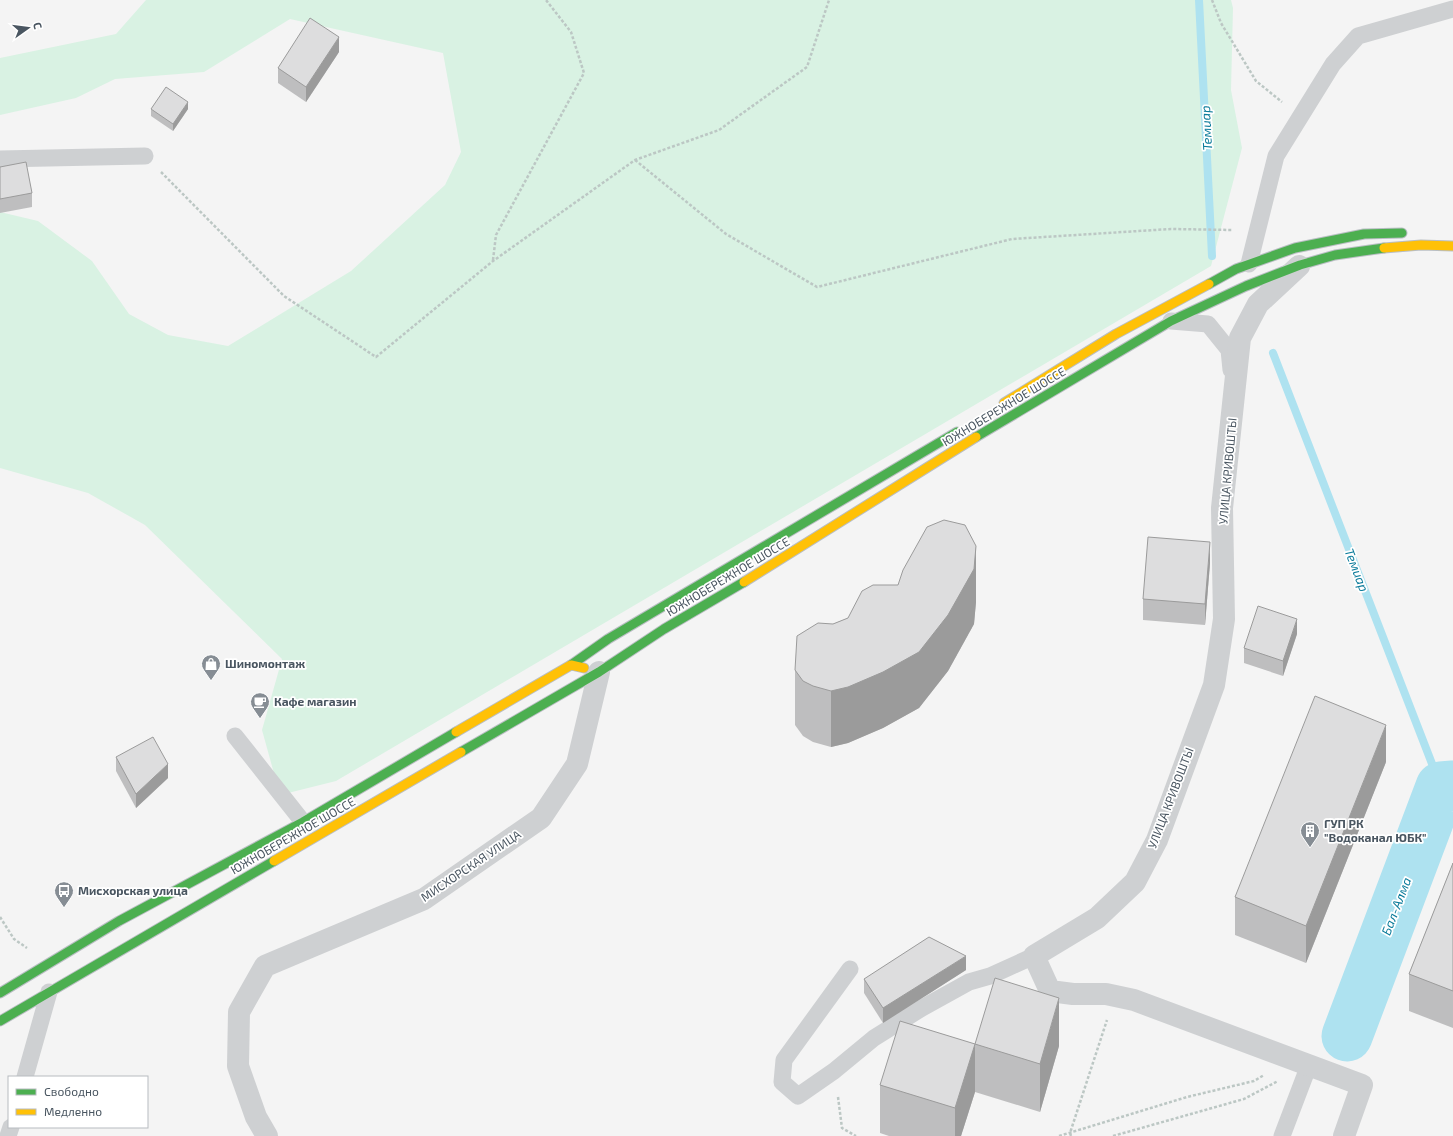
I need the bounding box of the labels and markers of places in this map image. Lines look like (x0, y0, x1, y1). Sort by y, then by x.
shop icon: Шиномонтаж (200, 653, 222, 681)
place label: Шиномонтаж (225, 656, 305, 670)
cafe icon: Кафе магазин (249, 691, 271, 719)
place label: Кафе магазин (274, 694, 356, 708)
place label: ГУП РК "Водоканал ЮБК" (1324, 816, 1427, 844)
building icon: ГУП РК "Водоканал ЮБК" (1299, 820, 1321, 848)
bus stop icon: Мисхорская улица (53, 880, 75, 908)
place label: Мисхорская улица (78, 883, 188, 897)

